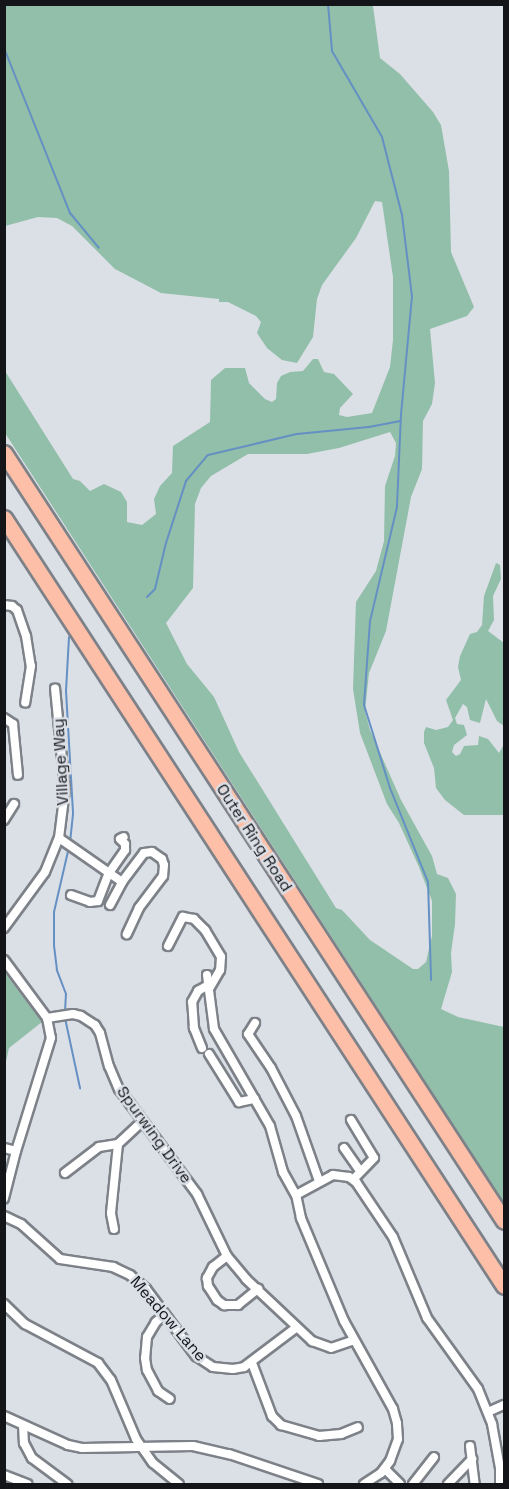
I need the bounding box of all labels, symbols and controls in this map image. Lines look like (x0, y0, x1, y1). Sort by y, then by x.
street label: Village Way (49, 718, 73, 806)
street label: Outer Ring Road (212, 780, 296, 896)
street label: Spurwing Drive (112, 1083, 196, 1187)
street label: Meadow Lane (126, 1273, 210, 1365)

